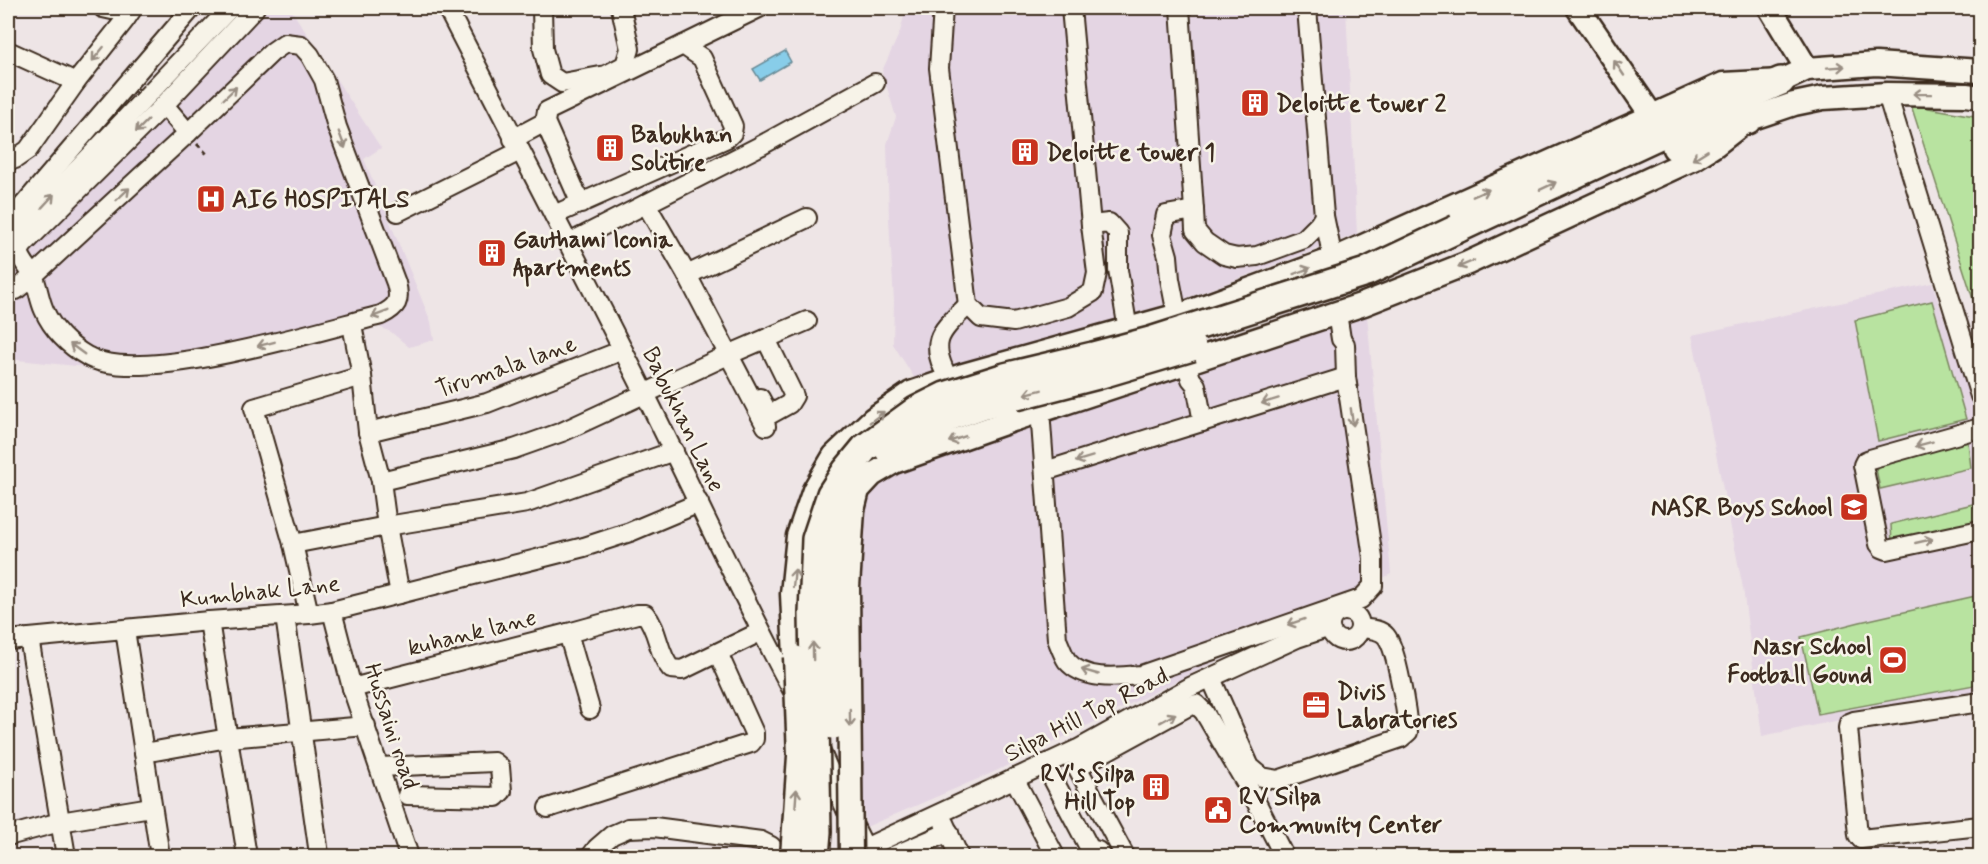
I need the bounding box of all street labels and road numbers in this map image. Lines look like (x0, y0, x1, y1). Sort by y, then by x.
street label: Tirumala lane (432, 329, 581, 406)
street label: Babukhan Lane (634, 342, 731, 497)
street label: Kumbhak Lane (179, 569, 342, 616)
street label: kuhank lane (405, 602, 540, 664)
street label: Hussaini road (356, 659, 426, 793)
street label: Silpa Hill Top Road (999, 661, 1174, 770)

